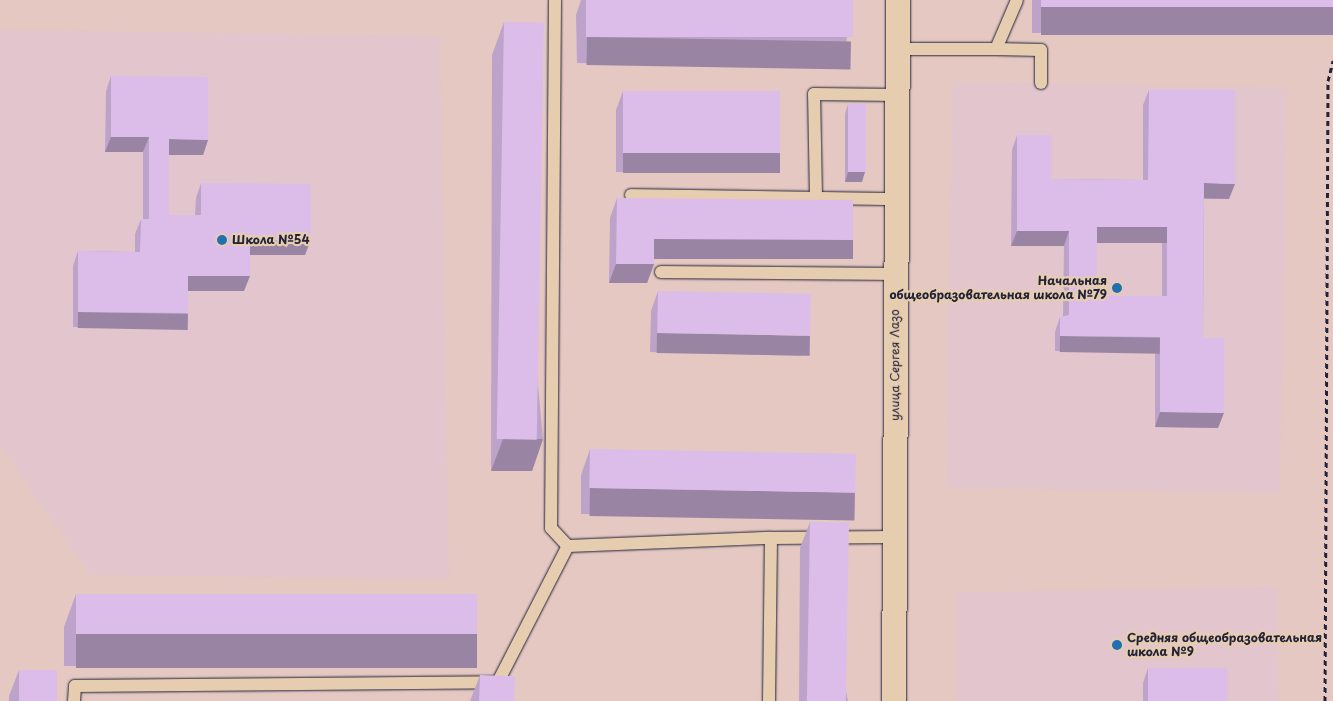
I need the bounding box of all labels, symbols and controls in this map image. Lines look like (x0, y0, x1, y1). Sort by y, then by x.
place label: Школа №54 (232, 233, 310, 247)
marker: Школа №54 (216, 234, 228, 246)
place label: Начальная общеобразовательная школа №79 (889, 274, 1107, 302)
marker: Начальная общеобразовательная школа №79 (1111, 282, 1123, 294)
street label: улица Сергея Лазо (888, 309, 902, 421)
place label: Средняя общеобразовательная школа №9 (1127, 631, 1322, 659)
marker: Средняя общеобразовательная школа №9 (1111, 639, 1123, 651)

